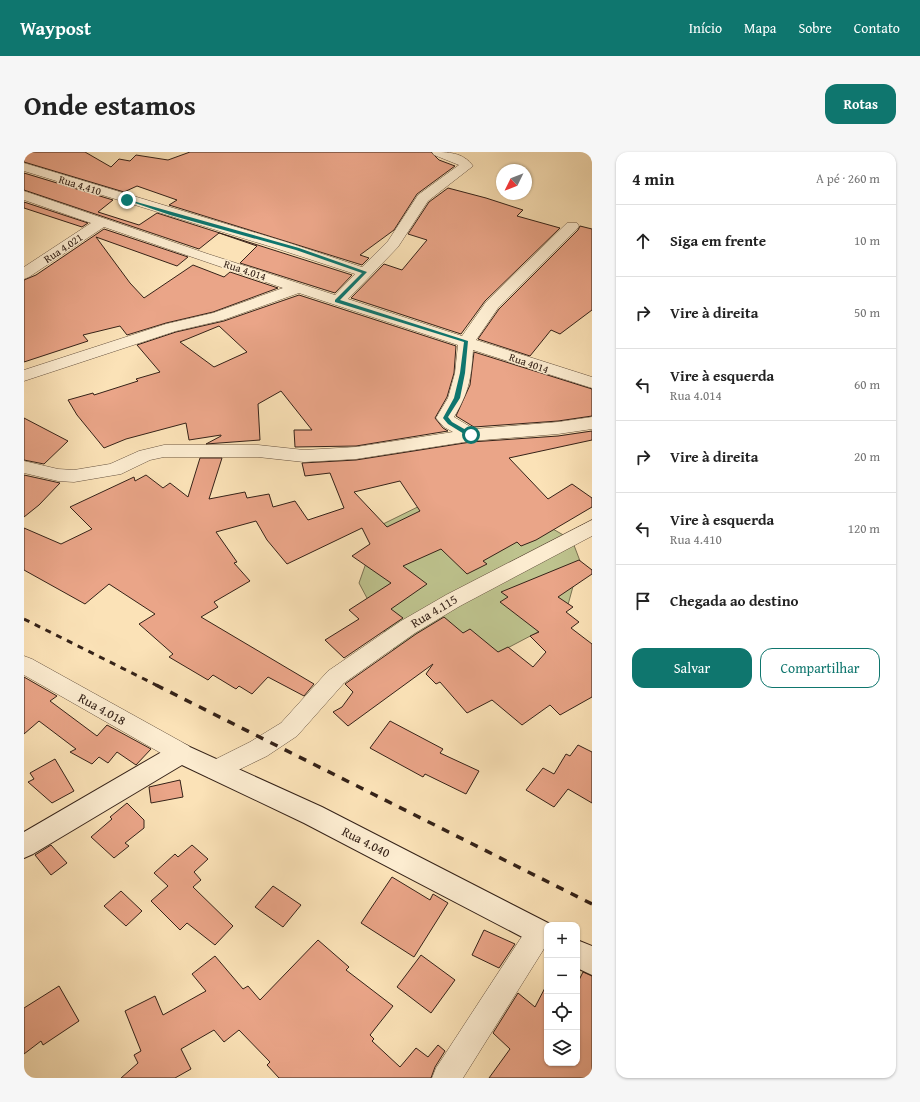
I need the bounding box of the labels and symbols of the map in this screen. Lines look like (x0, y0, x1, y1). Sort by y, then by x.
north arrow (496, 164, 532, 200)
street label: Rua 4.410 (57, 171, 103, 199)
route end (118, 191, 136, 209)
street label: Rua 4.021 (40, 229, 86, 267)
street label: Rua 4.014 (222, 256, 268, 284)
street label: Rua 4014 (507, 349, 551, 377)
route start (462, 426, 480, 444)
street label: Rua 4.115 (407, 590, 461, 632)
street label: Rua 4.018 (75, 688, 129, 730)
street label: Rua 4.040 (339, 822, 393, 862)

